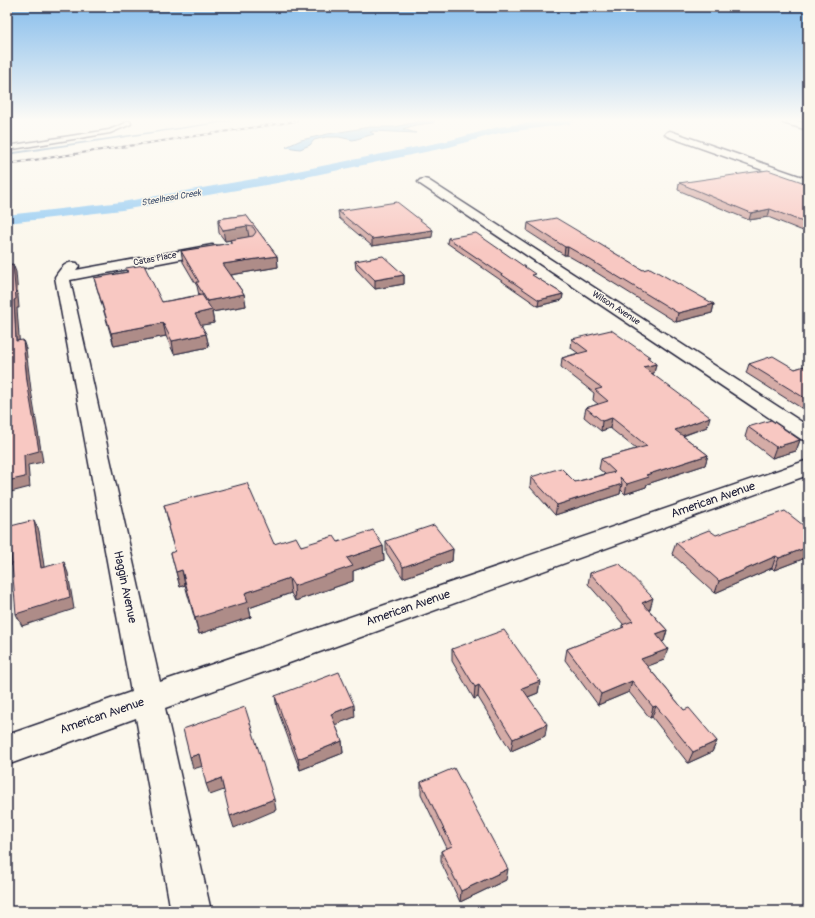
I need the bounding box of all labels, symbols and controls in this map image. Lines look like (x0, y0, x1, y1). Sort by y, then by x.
water label: Steelhead Creek (140, 187, 203, 209)
street label: Catas Place (133, 249, 178, 269)
street label: Wilson Avenue (590, 288, 642, 328)
street label: American Avenue (669, 479, 757, 521)
street label: Haggin Avenue (110, 549, 140, 625)
street label: American Avenue (364, 587, 452, 629)
street label: American Avenue (58, 695, 146, 737)

